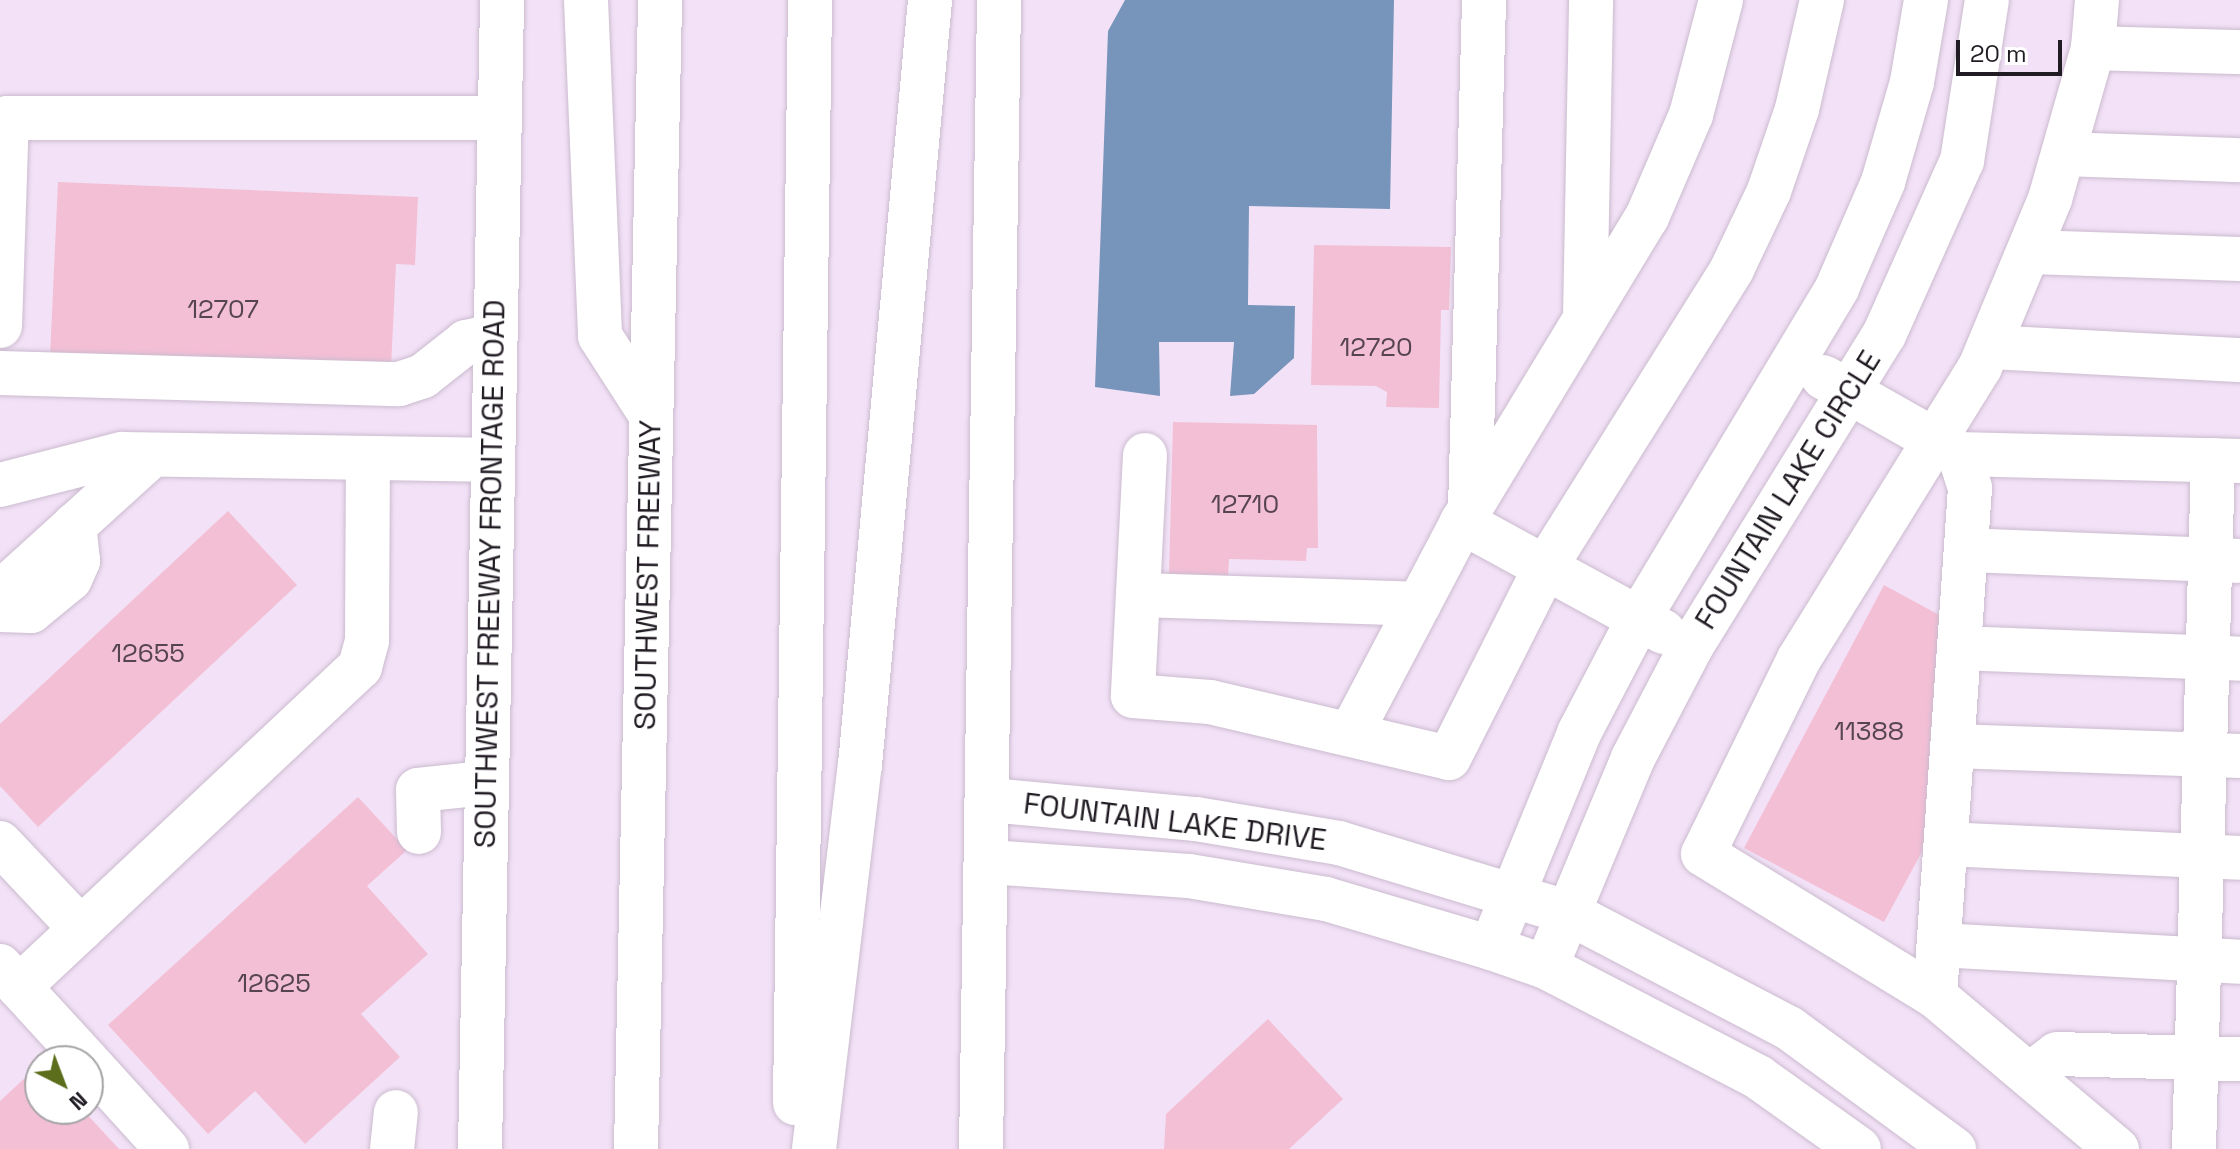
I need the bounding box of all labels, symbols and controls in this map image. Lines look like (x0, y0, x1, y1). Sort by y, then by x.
scale bar (1960, 24, 2066, 74)
text: 20 m (1970, 38, 2027, 69)
house number: 12707 (187, 294, 259, 326)
street label: SOUTHWEST FREEWAY FRONTAGE ROAD (467, 299, 513, 849)
house number: 12720 (1339, 332, 1413, 364)
street label: FOUNTAIN LAKE CIRCLE (1688, 344, 1888, 636)
street label: SOUTHWEST FREEWAY (627, 419, 669, 731)
house number: 12710 (1211, 489, 1279, 521)
house number: 12655 (111, 638, 185, 670)
house number: 11388 (1834, 716, 1904, 748)
street label: FOUNTAIN LAKE DRIVE (1021, 786, 1329, 858)
house number: 12625 (237, 968, 311, 1000)
north arrow (24, 1045, 104, 1125)
text: N (64, 1086, 94, 1117)

